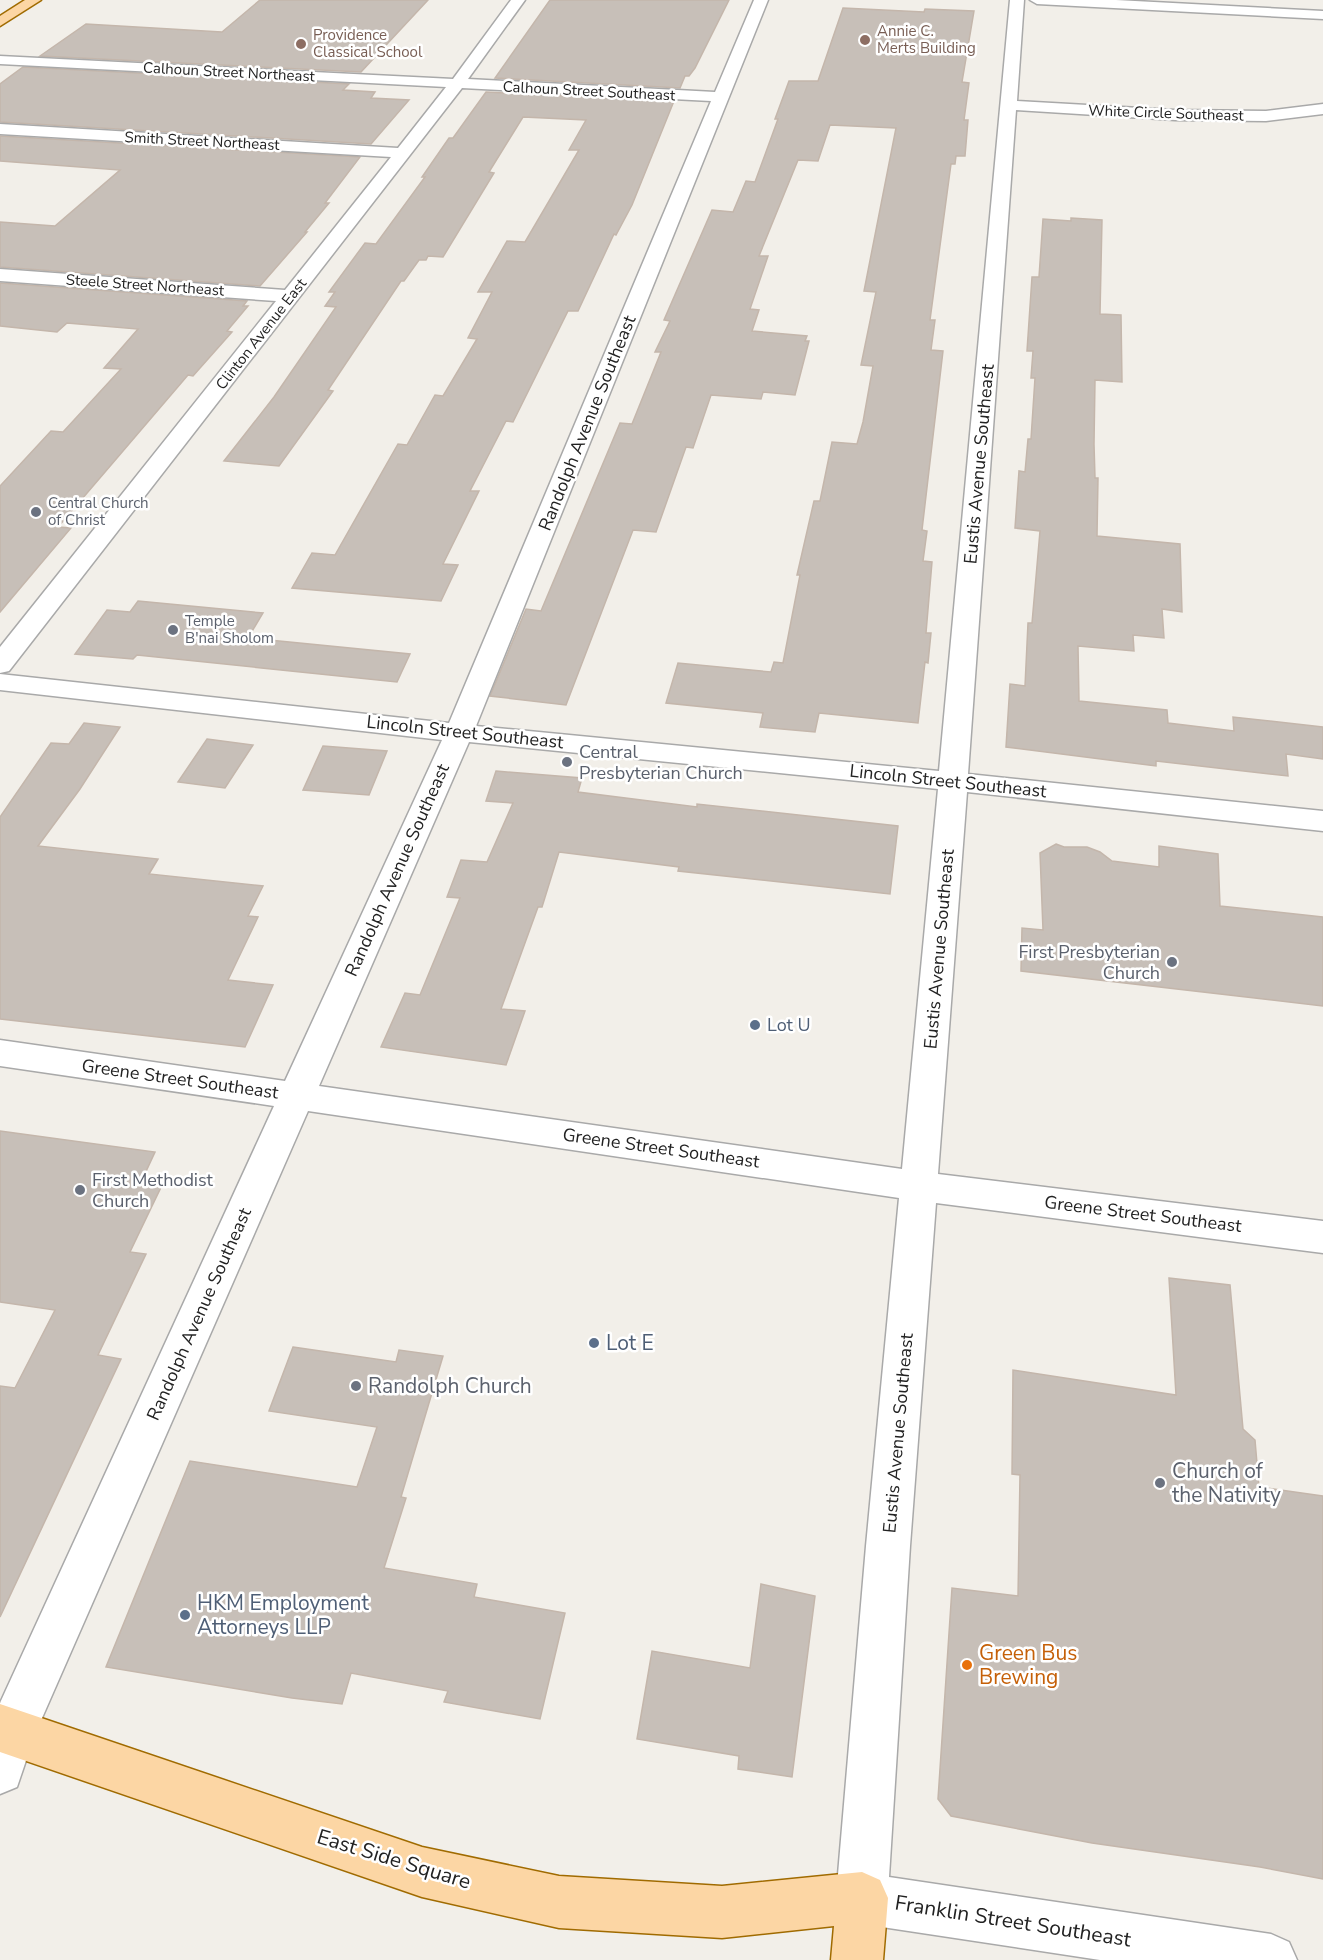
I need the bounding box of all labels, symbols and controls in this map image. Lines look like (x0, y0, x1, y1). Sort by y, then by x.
place label: Annie C. Merts Building (877, 21, 976, 58)
place label: Providence Classical School (313, 25, 423, 62)
marker: Annie C. Merts Building (858, 33, 872, 47)
marker: Providence Classical School (294, 37, 308, 51)
street label: Calhoun Street Northeast (143, 58, 316, 87)
street label: Calhoun Street Southeast (502, 76, 677, 106)
street label: White Circle Southeast (1088, 100, 1245, 126)
street label: Smith Street Northeast (124, 127, 281, 155)
street label: Steele Street Northeast (65, 269, 226, 301)
street label: Clinton Avenue East (211, 274, 311, 394)
street label: Randolph Avenue Southeast (533, 311, 642, 534)
street label: Eustis Avenue Southeast (958, 362, 1000, 565)
place label: Central Church of Christ (48, 493, 149, 530)
marker: Central Church of Christ (29, 505, 43, 519)
place label: Temple B'nai Sholom (185, 611, 274, 648)
marker: Temple B'nai Sholom (166, 623, 180, 637)
street label: Lincoln Street Southeast (365, 710, 565, 754)
place label: Central Presbyterian Church (579, 740, 743, 785)
marker: Central Presbyterian Church (560, 755, 574, 769)
street label: Randolph Avenue Southeast (339, 759, 455, 980)
street label: Lincoln Street Southeast (848, 759, 1048, 803)
street label: Eustis Avenue Southeast (918, 847, 960, 1050)
place label: First Presbyterian Church (1018, 940, 1160, 985)
marker: First Presbyterian Church (1165, 955, 1179, 969)
place label: Lot U (767, 1013, 811, 1037)
marker: Lot U (748, 1018, 762, 1032)
street label: Greene Street Southeast (80, 1053, 281, 1105)
street label: Greene Street Southeast (561, 1122, 762, 1174)
place label: First Methodist Church (92, 1168, 214, 1213)
marker: First Methodist Church (73, 1183, 87, 1197)
street label: Greene Street Southeast (1043, 1190, 1244, 1238)
street label: Randolph Avenue Southeast (141, 1203, 257, 1424)
place label: Lot E (606, 1329, 654, 1357)
street label: Eustis Avenue Southeast (877, 1331, 919, 1534)
marker: Lot E (587, 1336, 601, 1350)
place label: Randolph Church (368, 1372, 532, 1400)
marker: Randolph Church (349, 1379, 363, 1393)
place label: Church of the Nativity (1172, 1457, 1281, 1509)
marker: Church of the Nativity (1153, 1476, 1167, 1490)
place label: HKM Employment Attorneys LLP (197, 1589, 369, 1641)
marker: HKM Employment Attorneys LLP (178, 1608, 192, 1622)
place label: Green Bus Brewing (979, 1639, 1077, 1691)
marker: Green Bus Brewing (960, 1658, 974, 1672)
street label: East Side Square (314, 1822, 474, 1896)
street label: Franklin Street Southeast (893, 1889, 1134, 1954)

